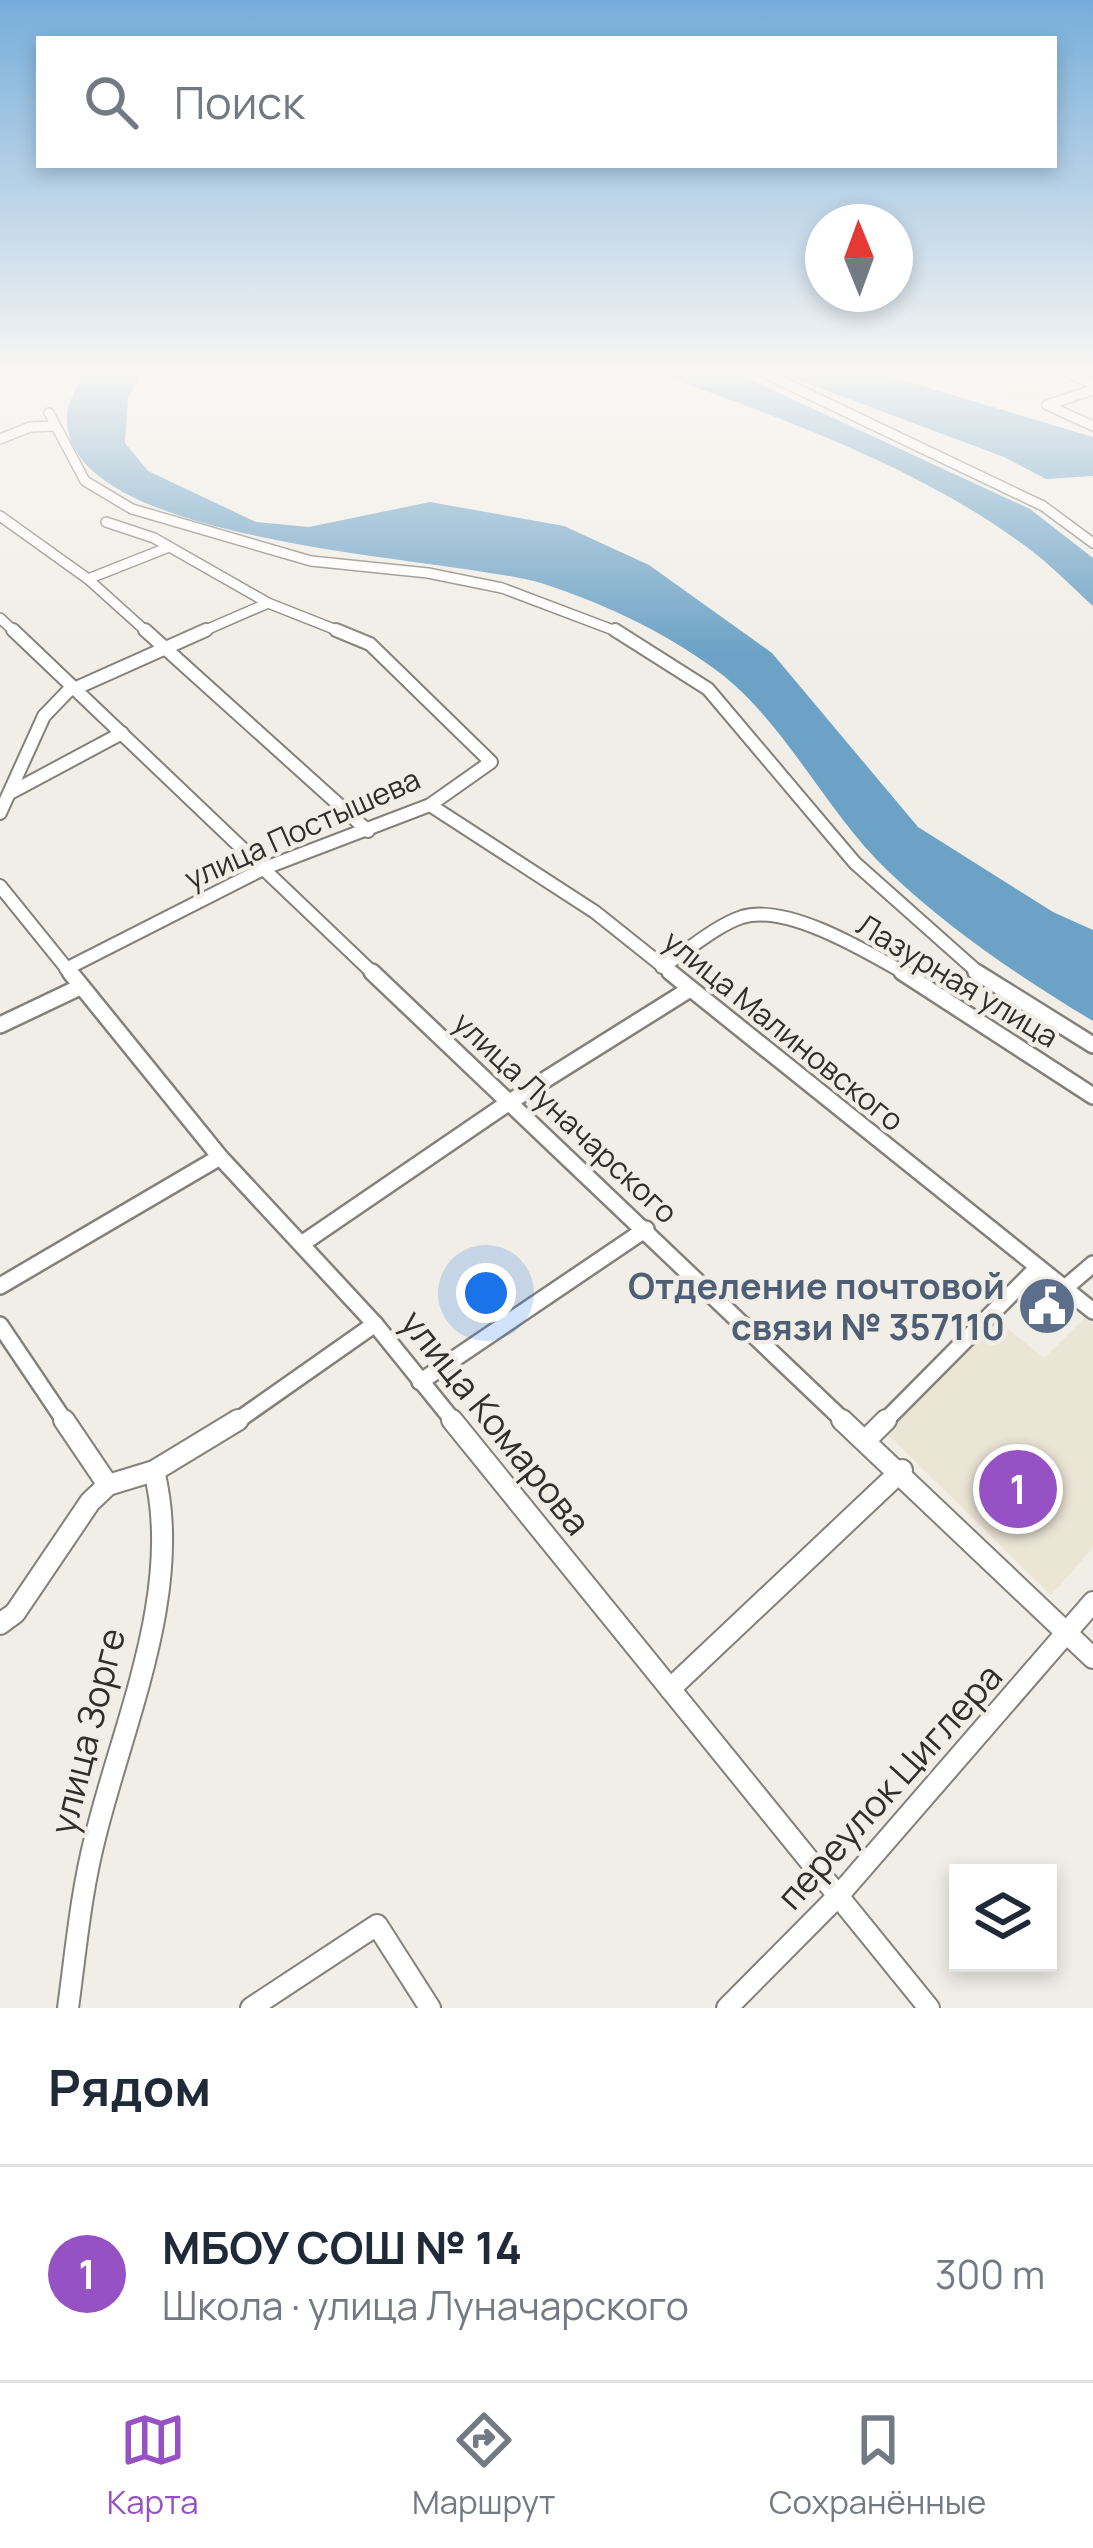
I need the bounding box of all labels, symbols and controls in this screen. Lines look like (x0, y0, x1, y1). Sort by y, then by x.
search box (36, 36, 1057, 168)
icon: search (78, 69, 144, 135)
text: Поиск (174, 71, 305, 133)
north arrow (805, 204, 913, 312)
street label: улица Постышева (178, 758, 426, 898)
street label: Лазурная улица (850, 904, 1066, 1056)
street label: улица Малиновского (655, 920, 913, 1140)
street label: улица Луначарского (445, 1002, 687, 1232)
place label: Отделение почтовой связи № 357110 (628, 1261, 1005, 1351)
your location (456, 1263, 516, 1323)
public building icon: Отделение почтовой связи № 357110 (1016, 1275, 1078, 1337)
street label: улица Комарова (390, 1299, 602, 1545)
pin: 1 (979, 1444, 1057, 1534)
street label: улица Зорге (38, 1623, 136, 1839)
street label: переулок Циглера (766, 1653, 1012, 1919)
map controls (949, 1864, 1057, 1972)
button: layers (949, 1864, 1057, 1972)
text: Рядом (48, 2052, 211, 2121)
text: МБОУ СОШ № 14 (162, 2216, 522, 2278)
text: 1 (78, 2247, 96, 2301)
text: 300 m (935, 2247, 1045, 2301)
text: Школа · улица Луначарского (162, 2278, 689, 2332)
tab: Карта (107, 2407, 199, 2524)
tab: Маршрут (412, 2407, 556, 2524)
tab: Сохранённые (769, 2407, 986, 2524)

